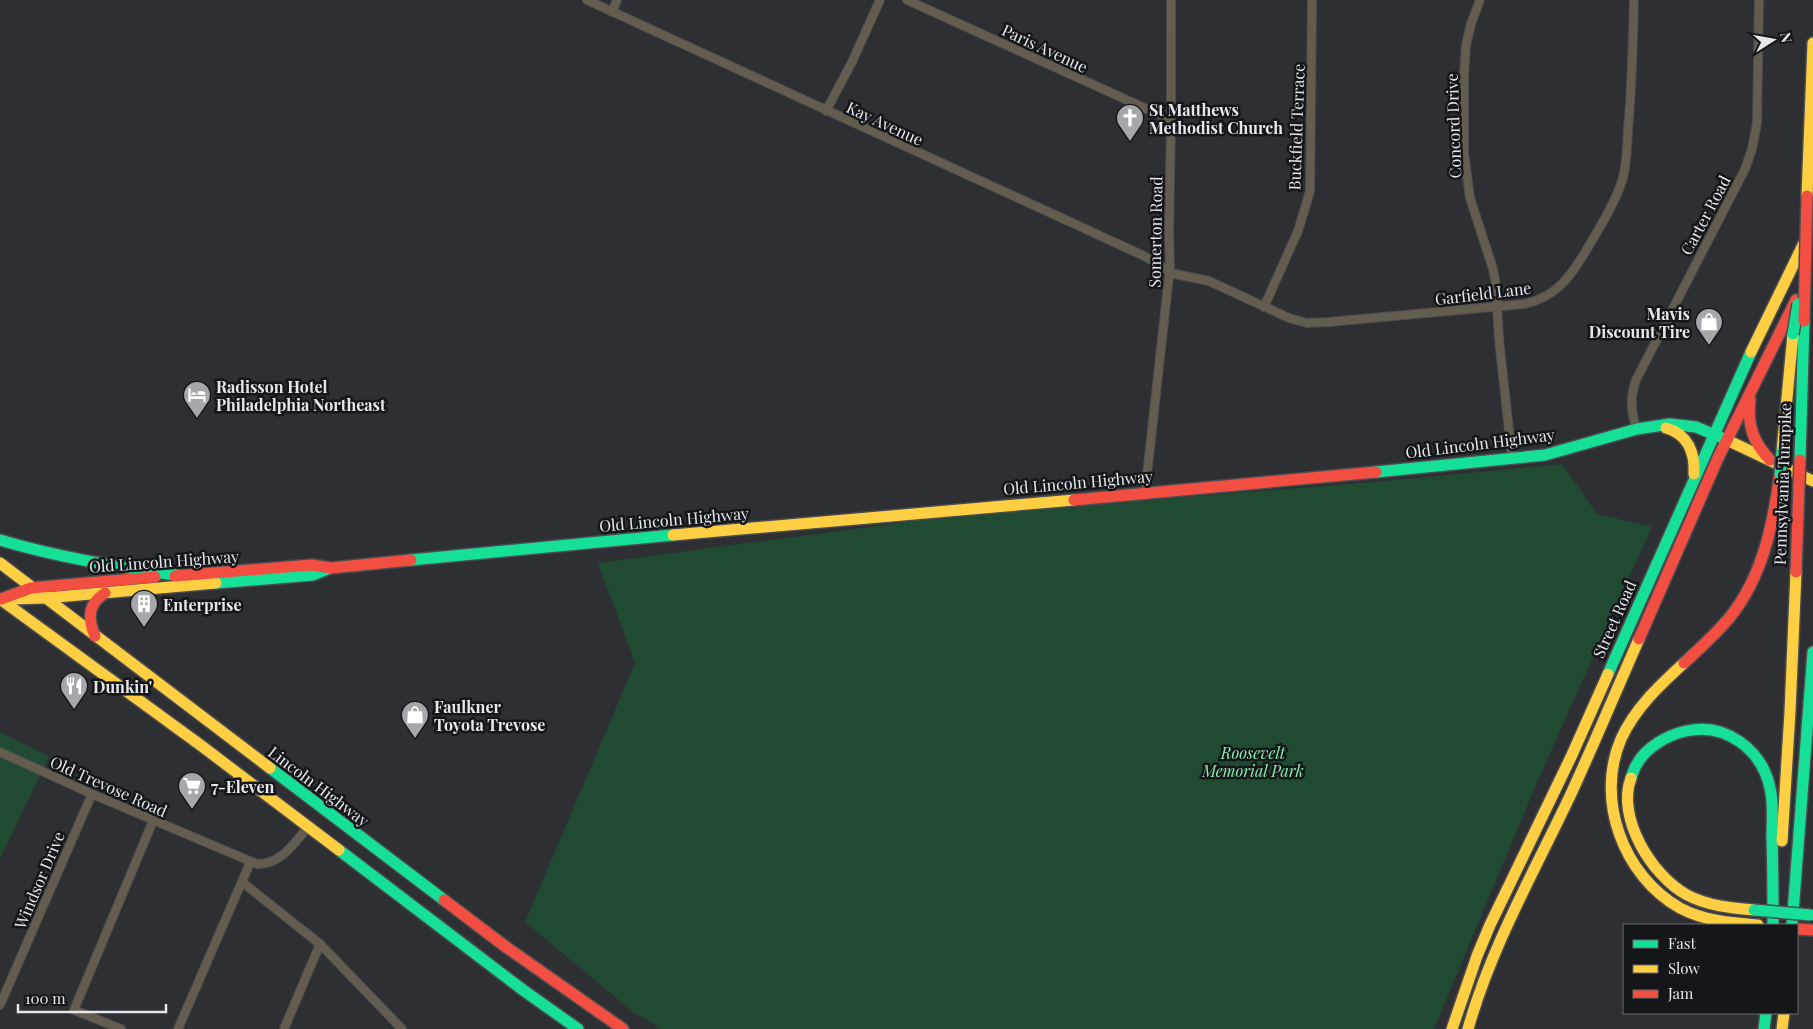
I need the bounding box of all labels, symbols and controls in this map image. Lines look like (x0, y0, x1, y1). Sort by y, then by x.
north arrow (1748, 15, 1798, 65)
street label: Paris Avenue (999, 19, 1091, 77)
text: N (1776, 31, 1797, 44)
street label: Buckfield Terrace (1283, 63, 1309, 191)
street label: Concord Drive (1441, 73, 1465, 179)
street label: Kay Avenue (843, 96, 927, 150)
place label: St Matthews Methodist Church (1149, 99, 1283, 138)
church icon: St Matthews Methodist Church (1115, 103, 1145, 142)
street label: Carter Road (1675, 172, 1735, 258)
street label: Somerton Road (1144, 176, 1166, 288)
street label: Garfield Lane (1434, 277, 1532, 309)
place label: Mavis Discount Tire (1589, 303, 1690, 342)
shop icon: Mavis Discount Tire (1694, 307, 1724, 346)
place label: Radisson Hotel Philadelphia Northeast (216, 376, 386, 415)
hotel icon: Radisson Hotel Philadelphia Northeast (182, 380, 212, 419)
street label: Pennsylvania Turnpike (1769, 403, 1795, 565)
street label: Old Lincoln Highway (1404, 423, 1556, 463)
street label: Old Lincoln Highway (1002, 465, 1154, 499)
street label: Old Lincoln Highway (598, 502, 750, 536)
street label: Old Lincoln Highway (88, 545, 240, 577)
street label: Street Road (1588, 577, 1640, 661)
building icon: Enterprise (129, 589, 159, 628)
place label: Enterprise (163, 594, 242, 615)
restaurant icon: Dunkin' (59, 671, 89, 710)
place label: Dunkin' (93, 676, 152, 697)
place label: Faulkner Toyota Trevose (434, 696, 545, 735)
shop icon: Faulkner Toyota Trevose (400, 700, 430, 739)
street label: Lincoln Highway (264, 741, 374, 831)
park label: Roosevelt Memorial Park (1201, 742, 1304, 781)
street label: Old Trevose Road (47, 751, 171, 821)
supermarket icon: 7-Eleven (177, 771, 207, 810)
place label: 7-Eleven (211, 776, 274, 797)
street label: Windsor Drive (9, 828, 69, 933)
legend (1623, 924, 1798, 1014)
text: Fast (1668, 933, 1697, 953)
text: Slow (1668, 958, 1700, 978)
scale bar (18, 982, 165, 1014)
text: Jam (1667, 983, 1694, 1003)
text: 100 m (25, 988, 66, 1008)

